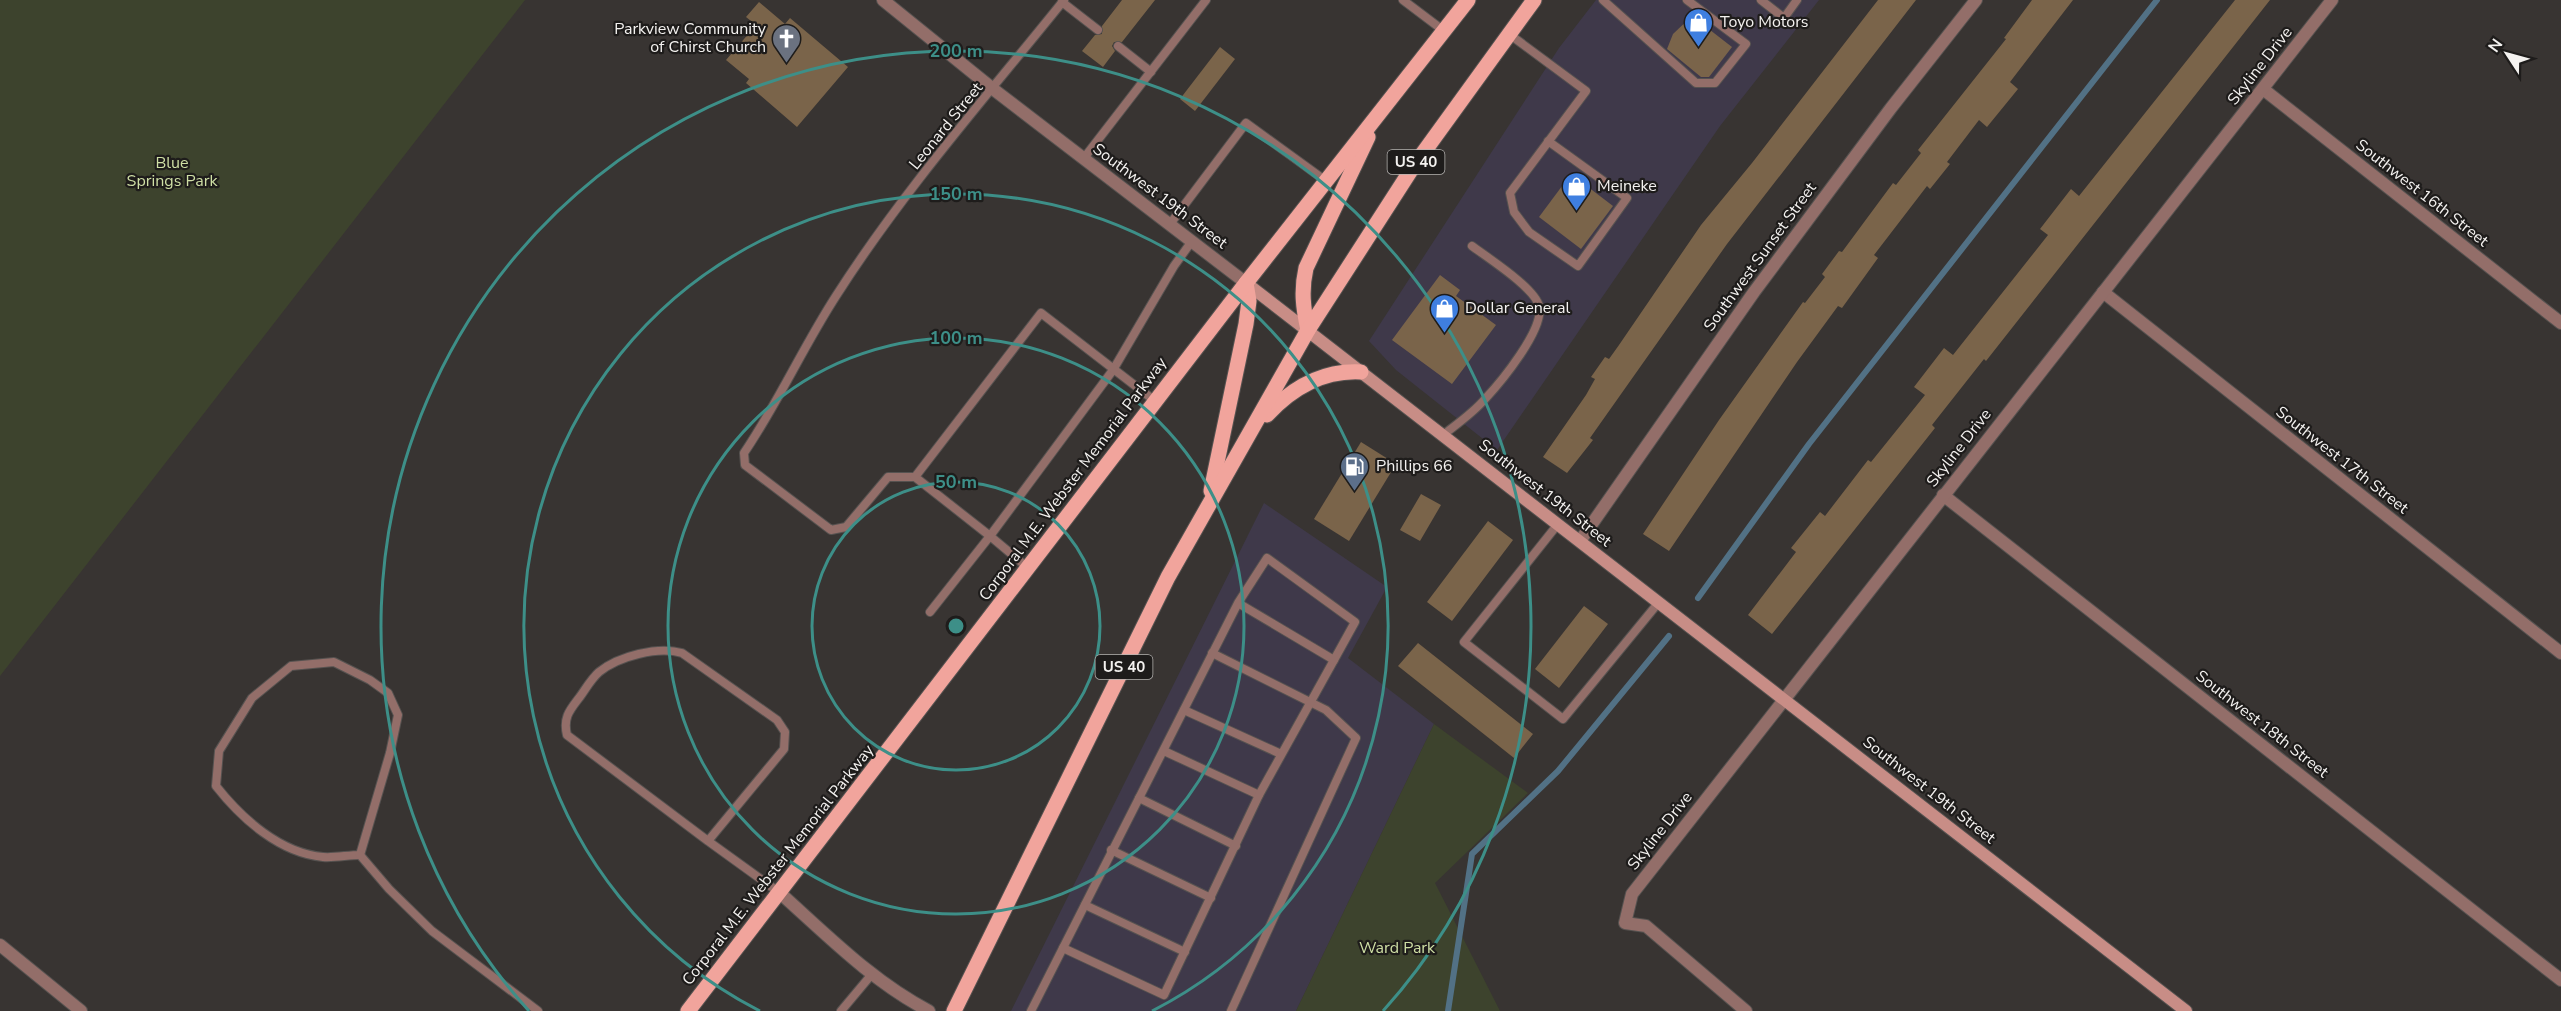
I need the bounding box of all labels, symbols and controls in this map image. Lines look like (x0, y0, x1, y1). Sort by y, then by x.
shop icon: Toyo Motors (1683, 6, 1715, 48)
place label: Toyo Motors (1720, 11, 1809, 33)
place label: Parkview Community of Chirst Church (614, 18, 767, 58)
church icon: Parkview Community of Chirst Church (771, 22, 803, 64)
street label: Skyline Drive (2222, 22, 2298, 110)
north arrow (2477, 24, 2537, 84)
text: N (2483, 34, 2508, 57)
text: 200 m (929, 39, 983, 63)
street label: Leonard Street (904, 77, 988, 174)
street label: Southwest 16th Street (2351, 134, 2493, 252)
street label: Southwest 19th Street (1088, 138, 1232, 254)
road number: US 40 (1388, 150, 1444, 174)
park label: Blue Springs Park (127, 152, 218, 192)
shop icon: Meineke (1560, 170, 1592, 212)
place label: Meineke (1597, 175, 1657, 197)
street label: Southwest Sunset Street (1698, 178, 1822, 336)
text: 150 m (929, 182, 983, 206)
shop icon: Dollar General (1428, 292, 1460, 334)
place label: Dollar General (1465, 297, 1570, 319)
text: 100 m (929, 326, 983, 350)
street label: Corporal M.E. Webster Memorial Parkway (974, 352, 1172, 605)
street label: Southwest 17th Street (2271, 401, 2413, 519)
street label: Skyline Drive (1921, 404, 1997, 492)
street label: Southwest 19th Street (1474, 434, 1616, 552)
fuel station icon: Phillips 66 (1339, 450, 1371, 492)
place label: Phillips 66 (1376, 455, 1452, 477)
text: 50 m (935, 470, 977, 494)
centre of rings (946, 616, 966, 636)
road number: US 40 (1096, 655, 1152, 679)
street label: Southwest 18th Street (2191, 665, 2333, 783)
street label: Southwest 19th Street (1858, 731, 2000, 849)
street label: Corporal M.E. Webster Memorial Parkway (677, 740, 879, 990)
street label: Skyline Drive (1622, 787, 1698, 875)
park label: Ward Park (1359, 937, 1436, 959)

